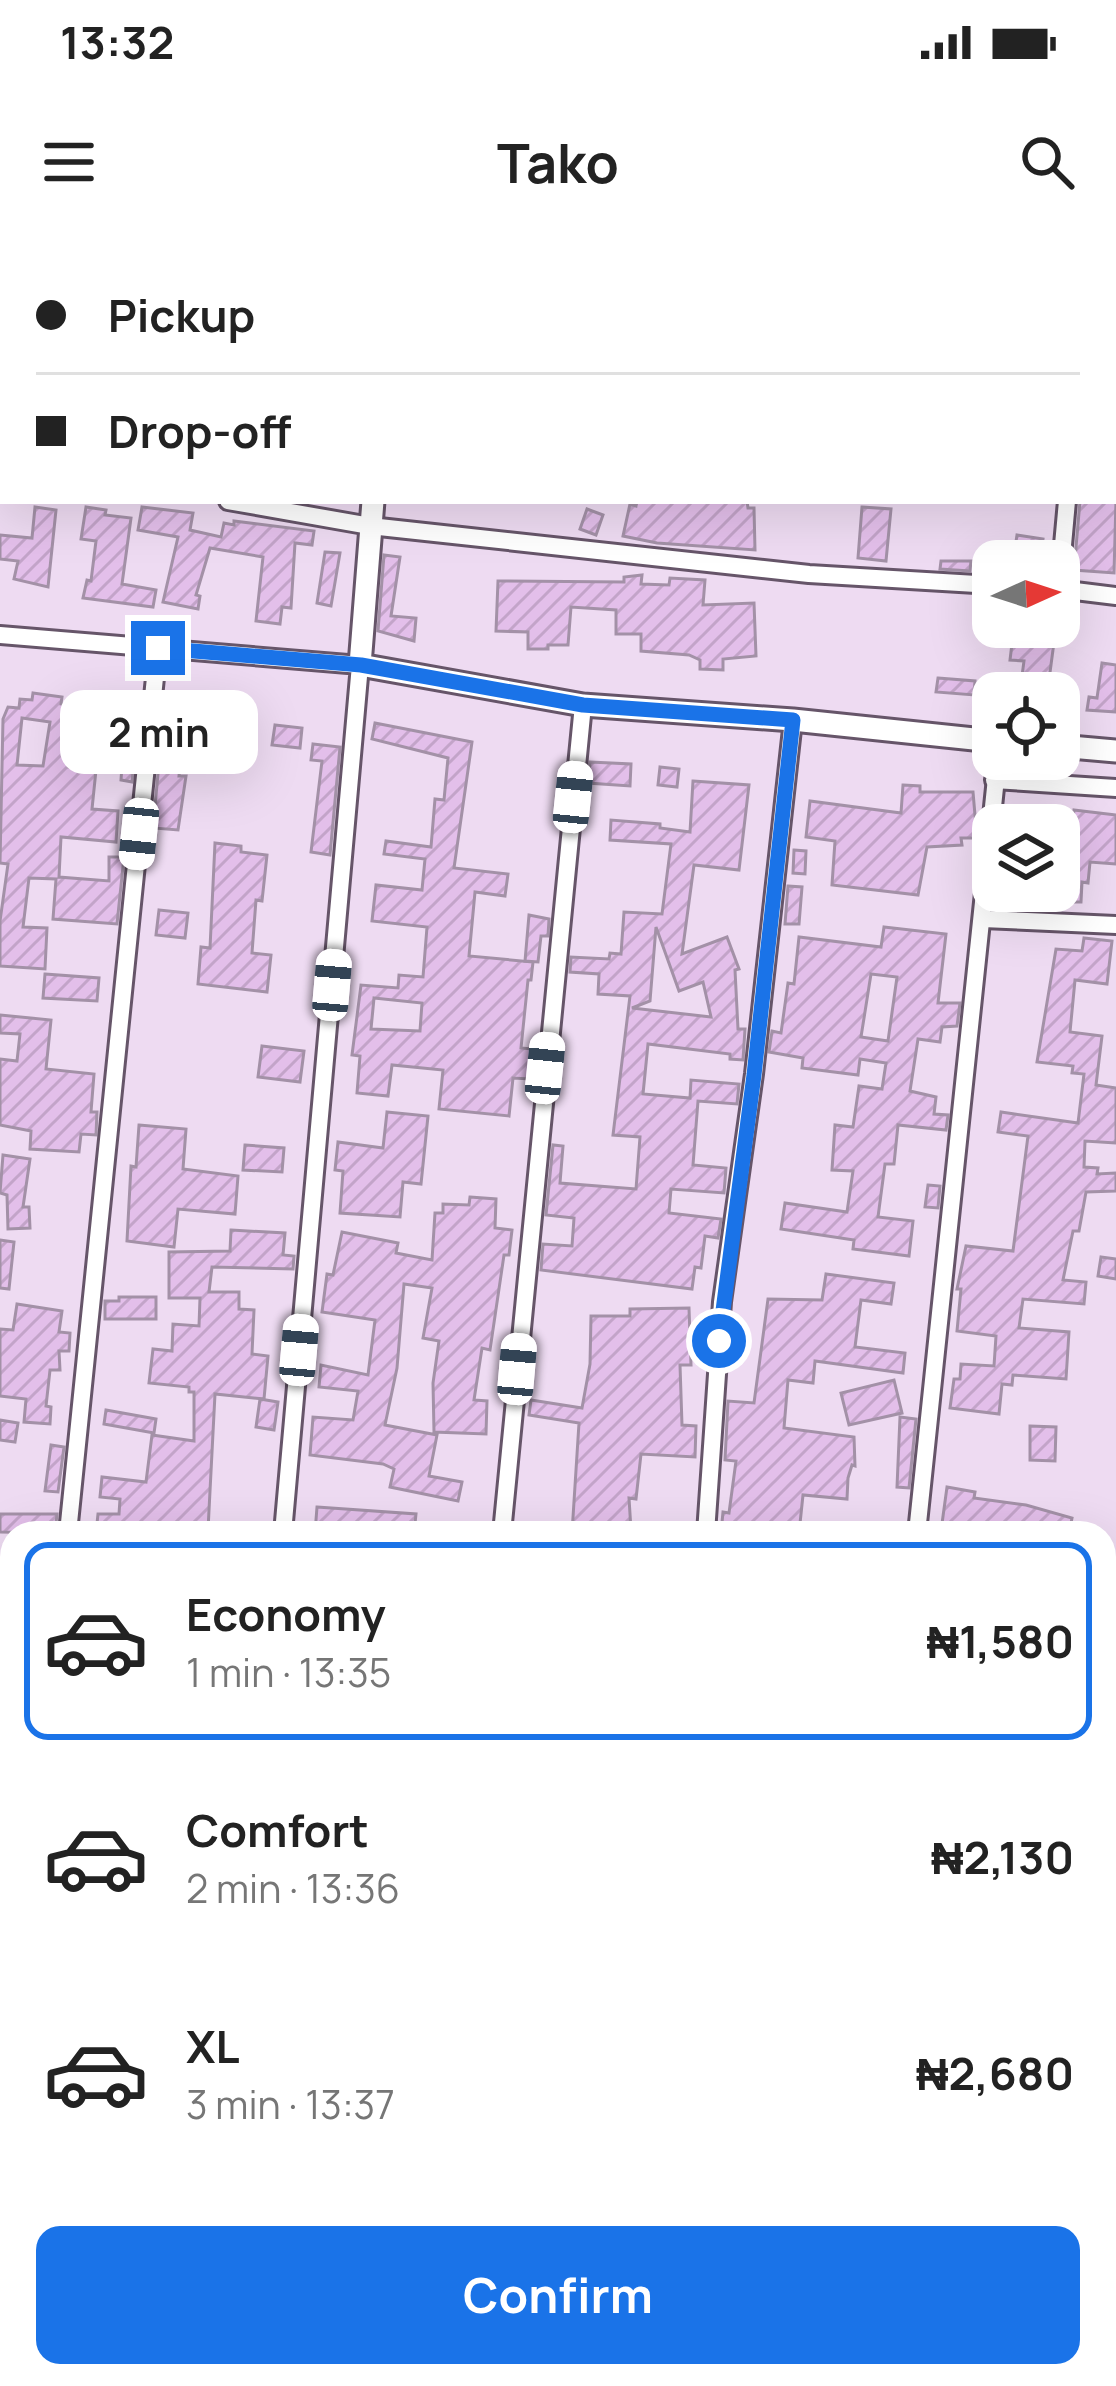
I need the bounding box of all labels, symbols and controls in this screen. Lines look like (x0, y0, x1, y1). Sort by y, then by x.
text: 13:32 (60, 11, 174, 73)
text: Tako (497, 125, 619, 199)
icon: menu (36, 129, 102, 195)
icon: search (1014, 129, 1080, 195)
text: Pickup (108, 284, 255, 346)
text: Drop-off (108, 400, 291, 462)
north arrow (972, 540, 1080, 648)
map controls (972, 540, 1080, 912)
route end (131, 621, 185, 675)
button: locate (972, 672, 1080, 780)
callout: 2 min (59, 690, 257, 774)
text: 2 min (108, 705, 210, 759)
car (551, 759, 595, 835)
car (117, 796, 161, 872)
button: layers (972, 804, 1080, 912)
car (311, 948, 353, 1022)
car (523, 1030, 567, 1106)
car (278, 1313, 320, 1387)
route start (692, 1314, 746, 1368)
car (496, 1332, 538, 1406)
text: Economy (186, 1583, 386, 1645)
icon: car (42, 1587, 150, 1695)
text: ₦1,580 (926, 1610, 1074, 1672)
text: 1 min · 13:35 (186, 1645, 391, 1699)
text: Comfort (186, 1799, 369, 1861)
icon: car (42, 1803, 150, 1911)
text: ₦2,130 (931, 1826, 1074, 1888)
text: 2 min · 13:36 (186, 1861, 400, 1915)
text: XL (186, 2015, 240, 2077)
icon: car (42, 2019, 150, 2127)
text: ₦2,680 (916, 2042, 1074, 2104)
text: 3 min · 13:37 (186, 2077, 395, 2131)
button: Confirm (36, 2226, 1080, 2364)

